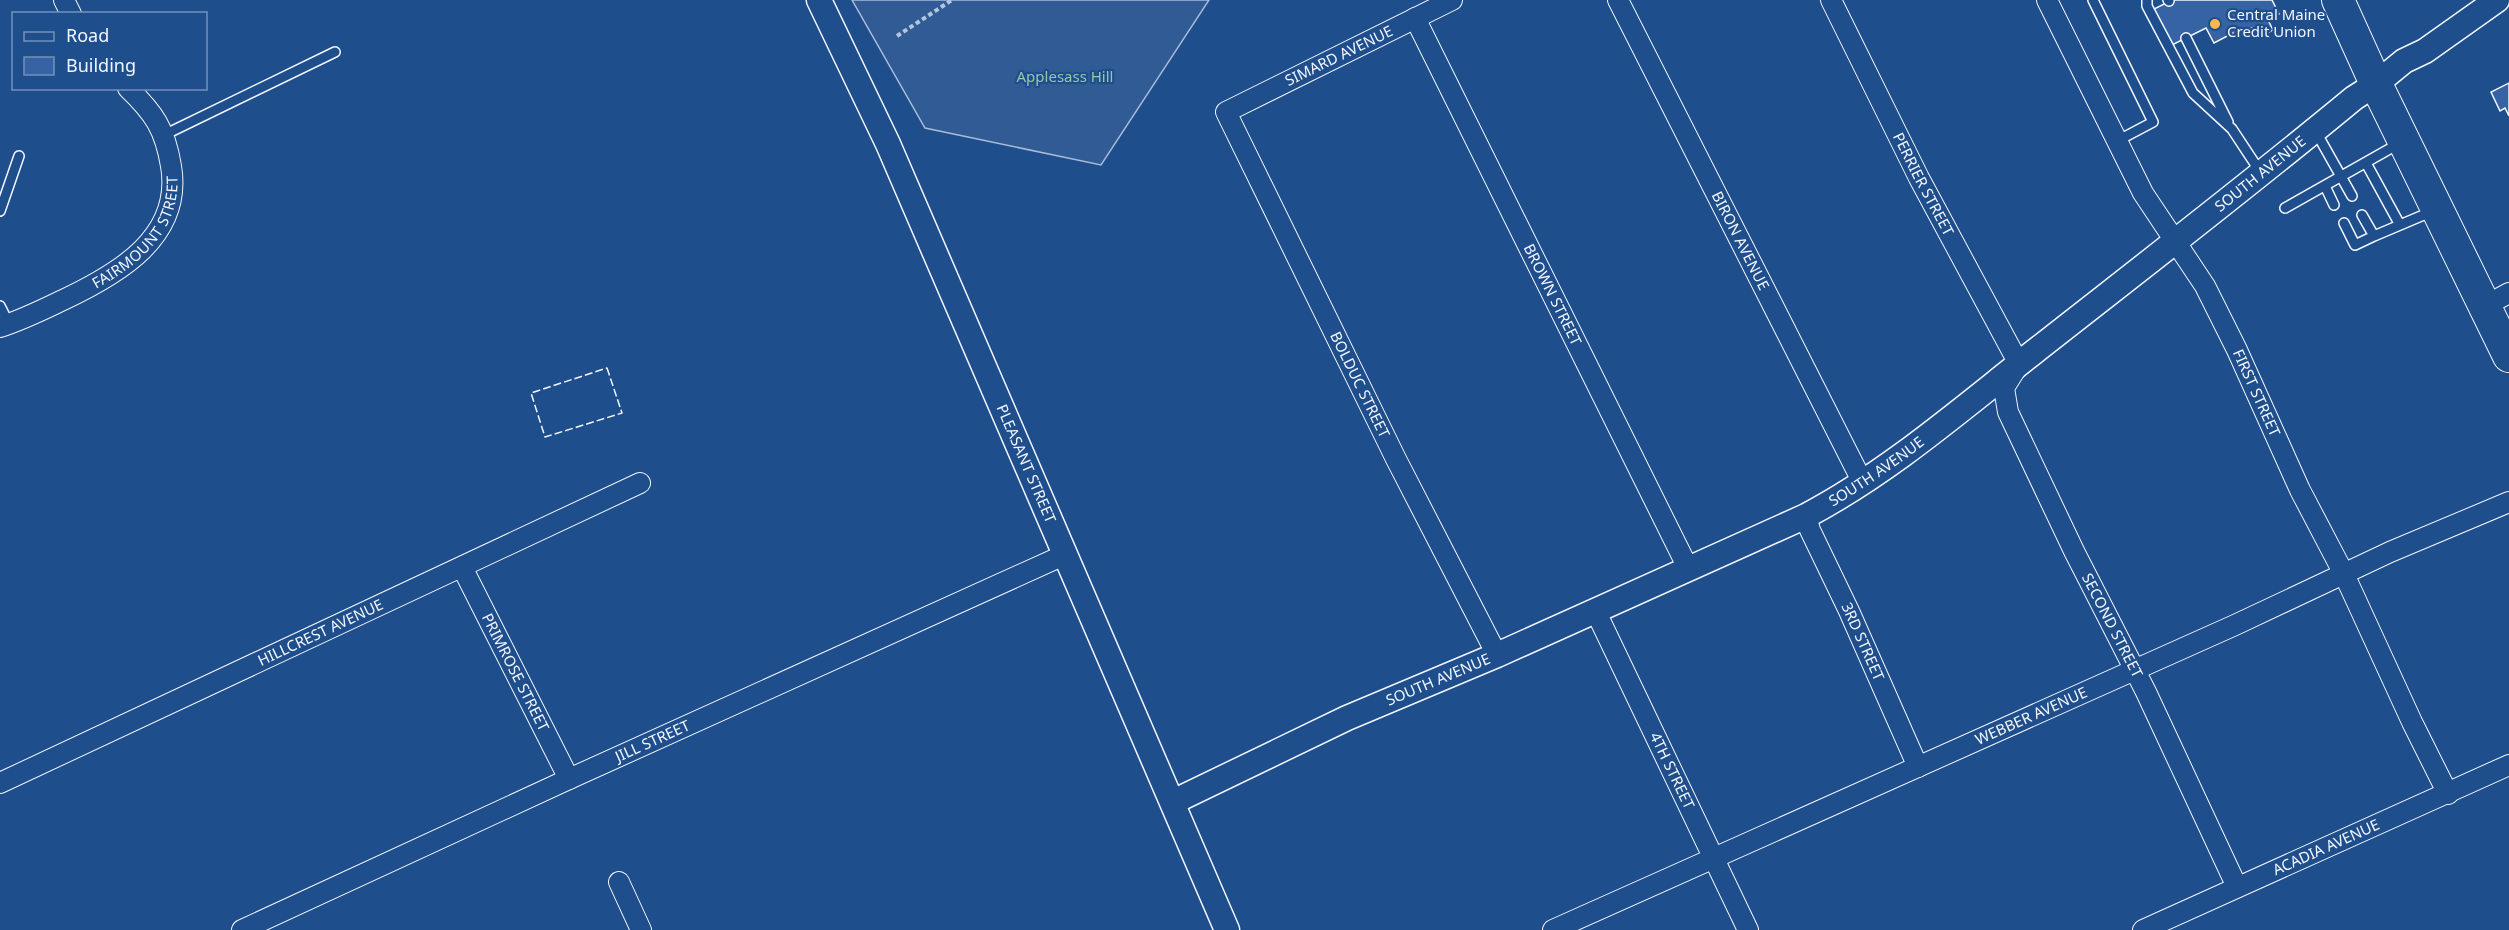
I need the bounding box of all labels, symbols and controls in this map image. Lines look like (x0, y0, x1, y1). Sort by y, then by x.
place label: Central Maine Credit Union (2227, 4, 2325, 41)
legend (12, 12, 207, 90)
marker: Central Maine Credit Union (2208, 17, 2222, 31)
street label: SIMARD AVENUE (1281, 20, 1396, 90)
text: Road (66, 23, 109, 47)
text: Building (66, 53, 136, 77)
park label: Applesass Hill (1017, 66, 1113, 86)
street label: PERRIER STREET (1889, 129, 1959, 239)
street label: SOUTH AVENUE (2210, 131, 2309, 216)
street label: FAIRMOUNT STREET (88, 175, 182, 292)
street label: BIRON AVENUE (1708, 188, 1774, 293)
street label: BROWN STREET (1520, 240, 1587, 349)
street label: BOLDUC STREET (1326, 328, 1395, 441)
street label: FIRST STREET (2229, 346, 2286, 440)
street label: PLEASANT STREET (992, 401, 1062, 526)
street label: SOUTH AVENUE (1824, 431, 1928, 510)
street label: SECOND STREET (2078, 569, 2148, 681)
street label: HILLCREST AVENUE (254, 594, 386, 670)
street label: 3RD STREET (1837, 599, 1890, 684)
street label: PRIMROSE STREET (478, 610, 554, 735)
street label: SOUTH AVENUE (1382, 648, 1493, 710)
street label: WEBBER AVENUE (1972, 681, 2090, 749)
street label: JILL STREET (610, 714, 693, 767)
street label: 4TH STREET (1646, 729, 1700, 813)
street label: ACADIA AVENUE (2269, 814, 2382, 879)

